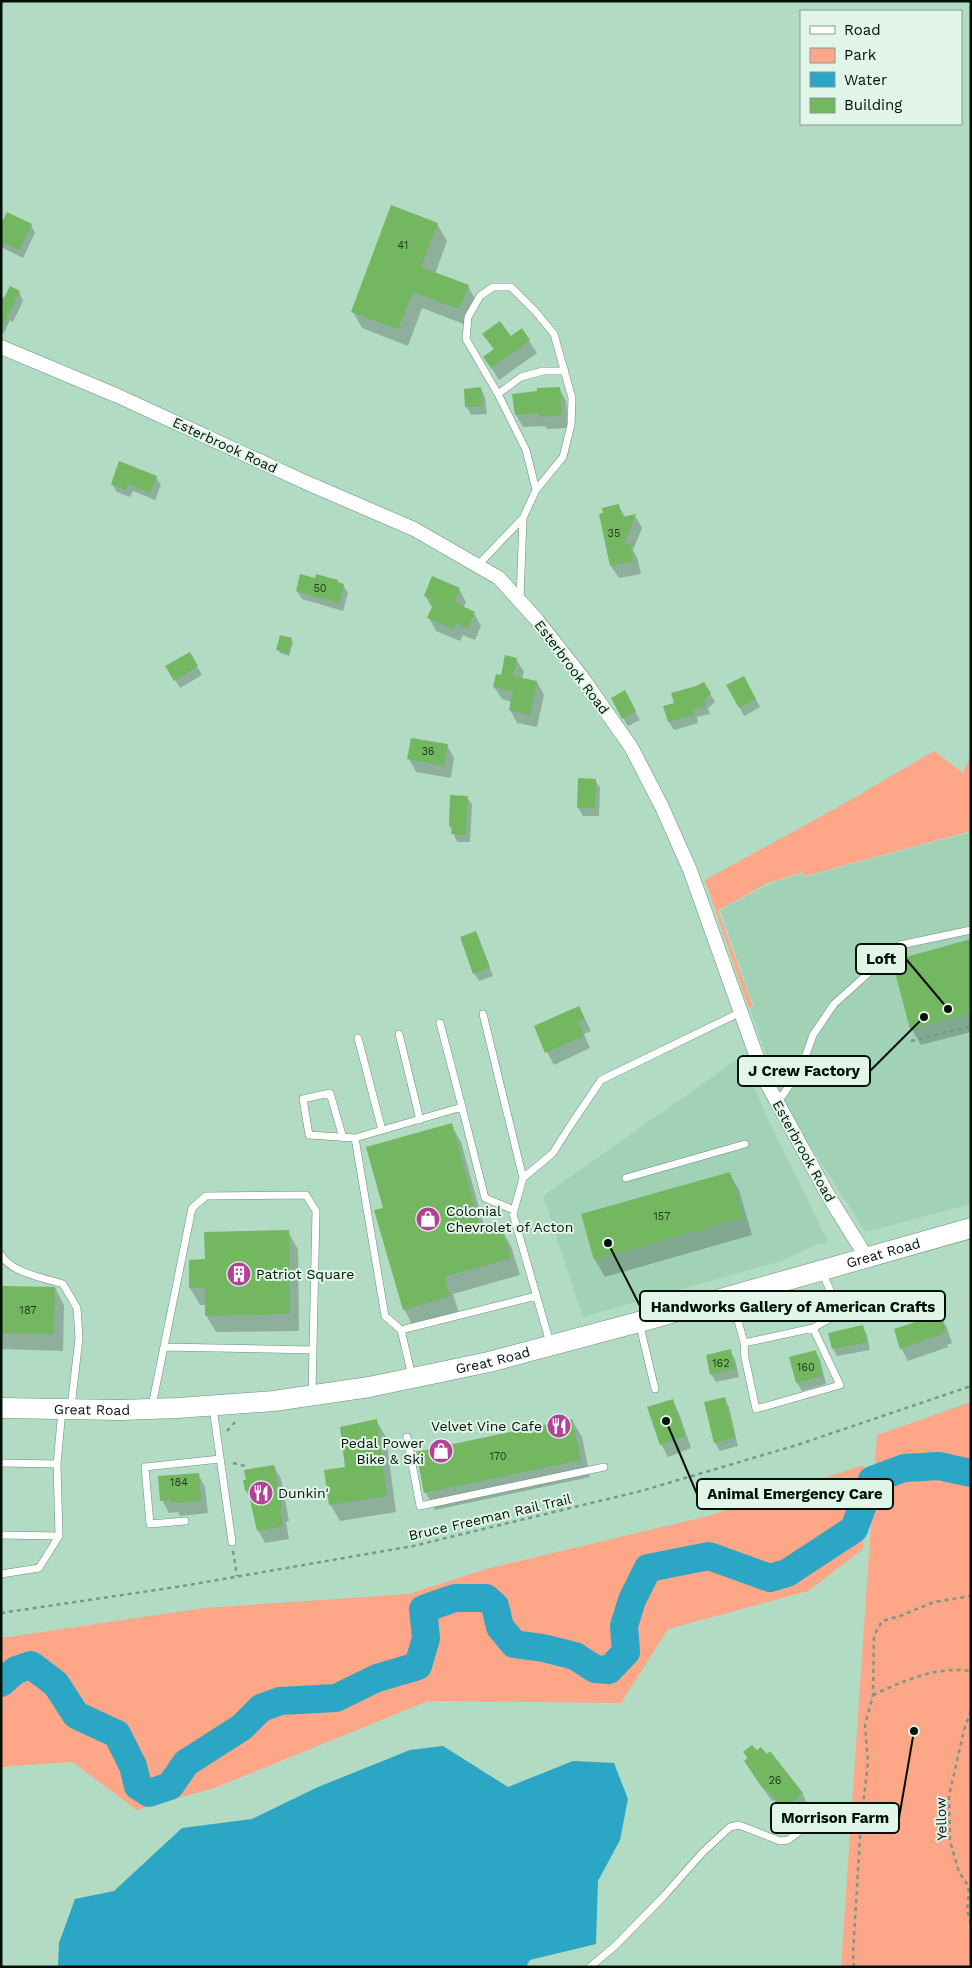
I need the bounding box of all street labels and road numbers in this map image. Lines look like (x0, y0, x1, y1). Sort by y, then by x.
street label: Esterbrook Road (170, 414, 280, 476)
street label: Esterbrook Road (531, 617, 613, 717)
street label: Esterbrook Road (769, 1097, 839, 1205)
street label: Great Road (844, 1235, 922, 1271)
street label: Great Road (454, 1343, 532, 1377)
street label: Great Road (54, 1401, 130, 1418)
street label: Bruce Freeman Rail Trail (407, 1490, 574, 1544)
street label: Yellow (932, 1797, 950, 1841)

